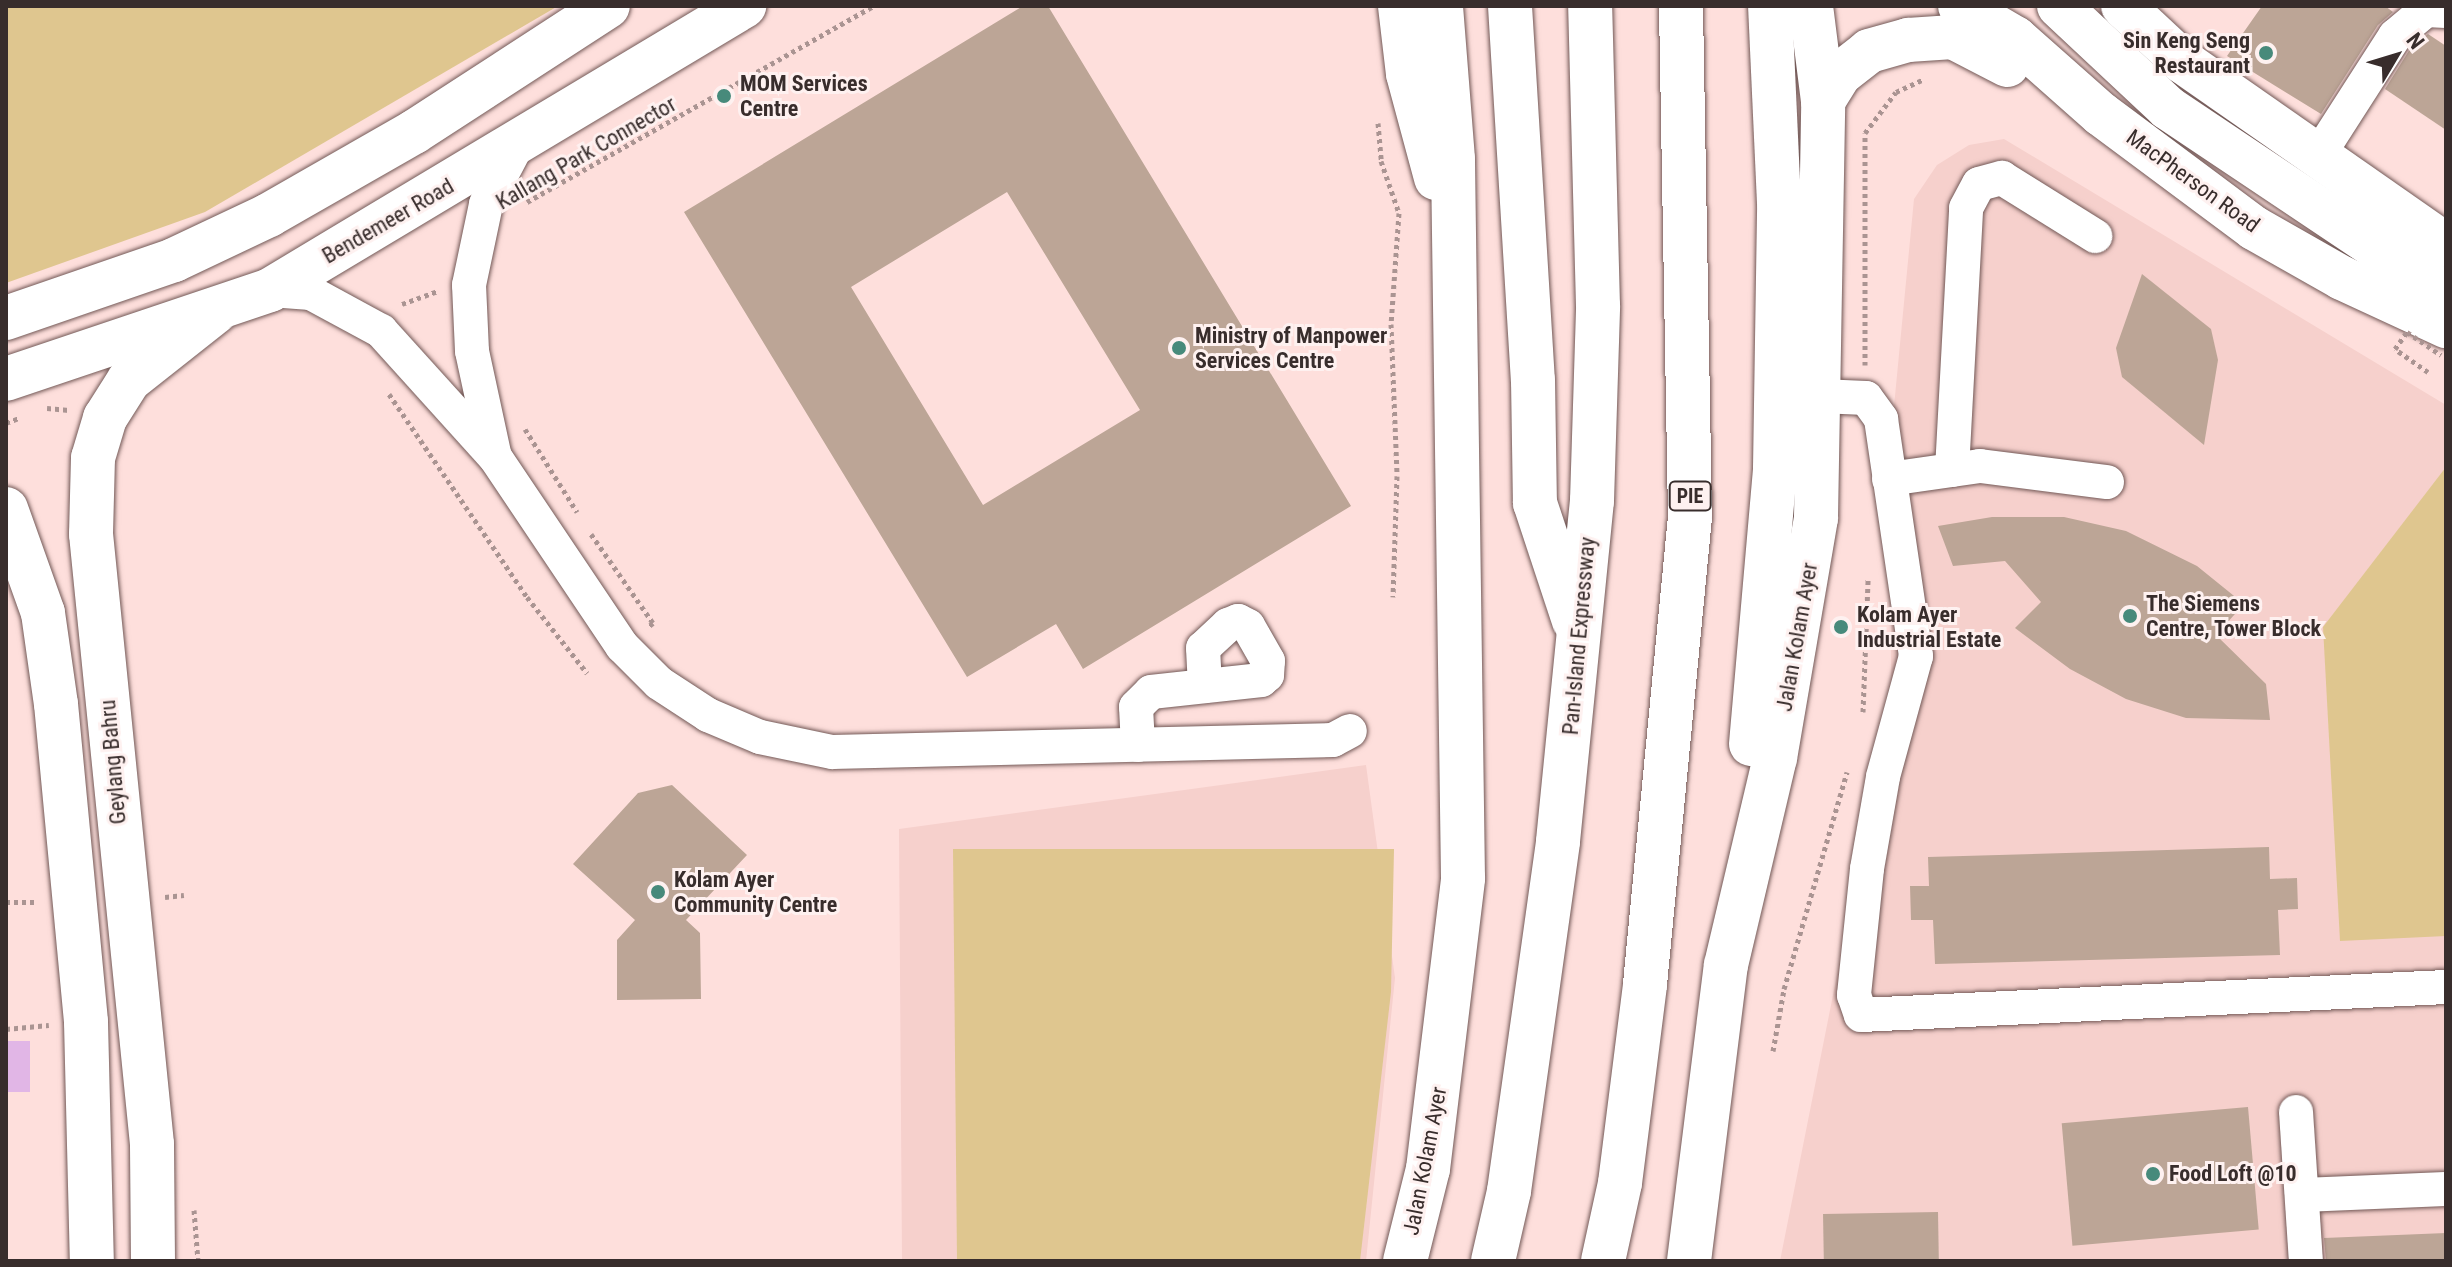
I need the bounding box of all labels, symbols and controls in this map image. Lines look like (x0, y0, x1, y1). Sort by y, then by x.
north arrow (2356, 16, 2436, 96)
place label: Sin Keng Seng Restaurant (2123, 27, 2250, 78)
text: N (2401, 28, 2429, 54)
marker: Sin Keng Seng Restaurant (2257, 44, 2275, 62)
place label: MOM Services Centre (740, 70, 868, 122)
marker: MOM Services Centre (715, 87, 733, 105)
street label: Kallang Park Connector (491, 91, 681, 215)
street label: MacPherson Road (2121, 124, 2265, 238)
street label: Bendemeer Road (318, 173, 458, 269)
place label: Ministry of Manpower Services Centre (1195, 322, 1387, 374)
marker: Ministry of Manpower Services Centre (1170, 339, 1188, 357)
road number: PIE (1668, 480, 1712, 512)
street label: Pan-Island Expressway (1557, 536, 1601, 736)
street label: Jalan Kolam Ayer (1771, 561, 1823, 713)
place label: The Siemens Centre, Tower Block (2146, 590, 2322, 642)
place label: Kolam Ayer Industrial Estate (1857, 601, 2001, 652)
marker: The Siemens Centre, Tower Block (2121, 607, 2139, 625)
marker: Kolam Ayer Industrial Estate (1832, 618, 1850, 636)
street label: Geylang Bahru (94, 699, 132, 825)
place label: Kolam Ayer Community Centre (674, 866, 837, 918)
marker: Kolam Ayer Community Centre (649, 883, 667, 901)
street label: Jalan Kolam Ayer (1398, 1085, 1452, 1237)
place label: Food Loft @10 (2169, 1161, 2297, 1187)
marker: Food Loft @10 (2144, 1165, 2162, 1183)

